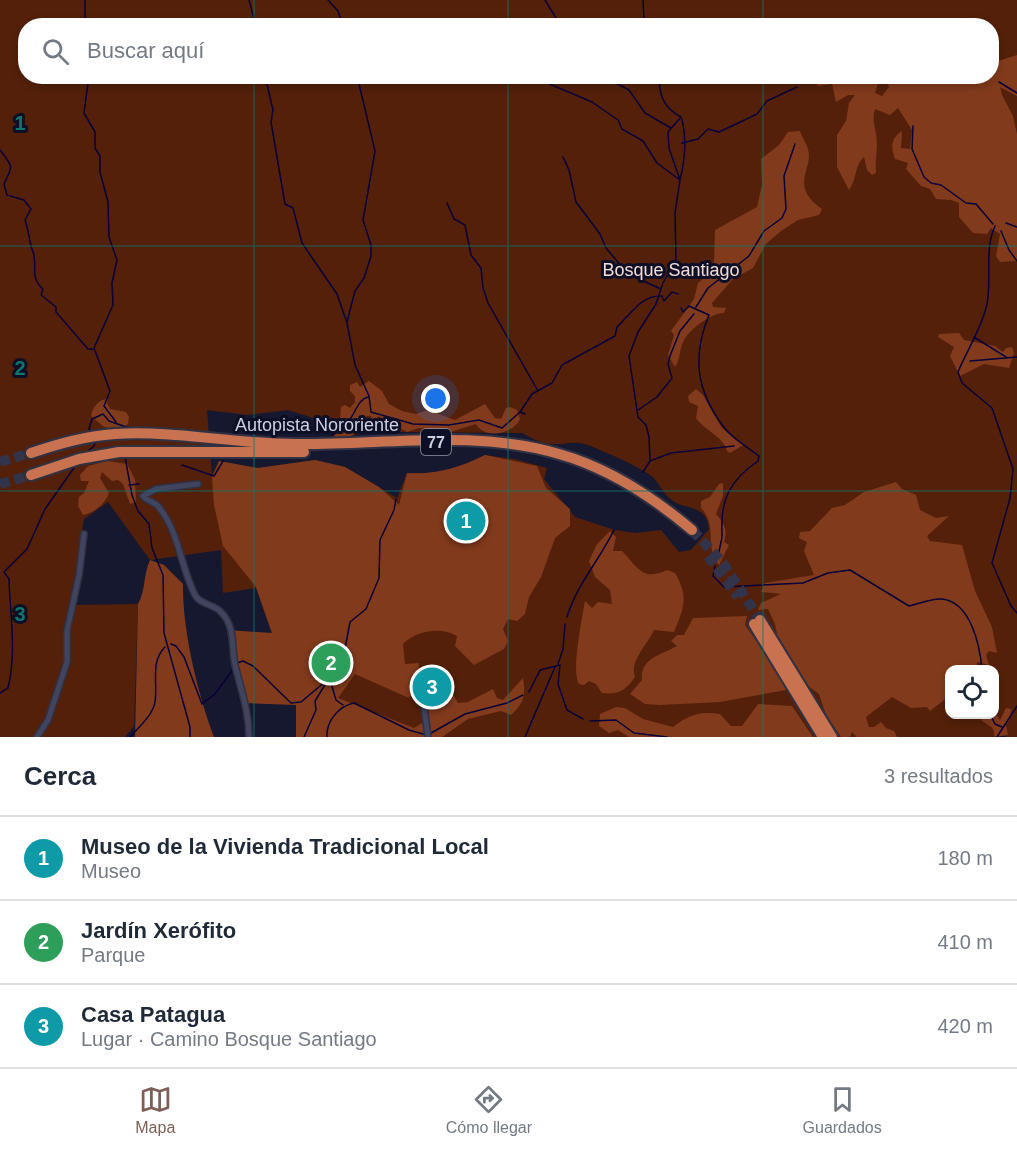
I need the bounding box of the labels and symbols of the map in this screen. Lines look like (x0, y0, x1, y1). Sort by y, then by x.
text: 1 (14, 112, 26, 134)
park label: Bosque Santiago (602, 260, 740, 280)
text: 2 (14, 357, 26, 379)
your location (421, 384, 450, 413)
street label: Autopista Nororiente (235, 415, 399, 435)
road number: 77 (421, 429, 451, 455)
pin: 1 (446, 498, 486, 544)
text: 3 (14, 603, 26, 625)
pin: 2 (312, 640, 350, 686)
pin: 3 (412, 664, 452, 710)

